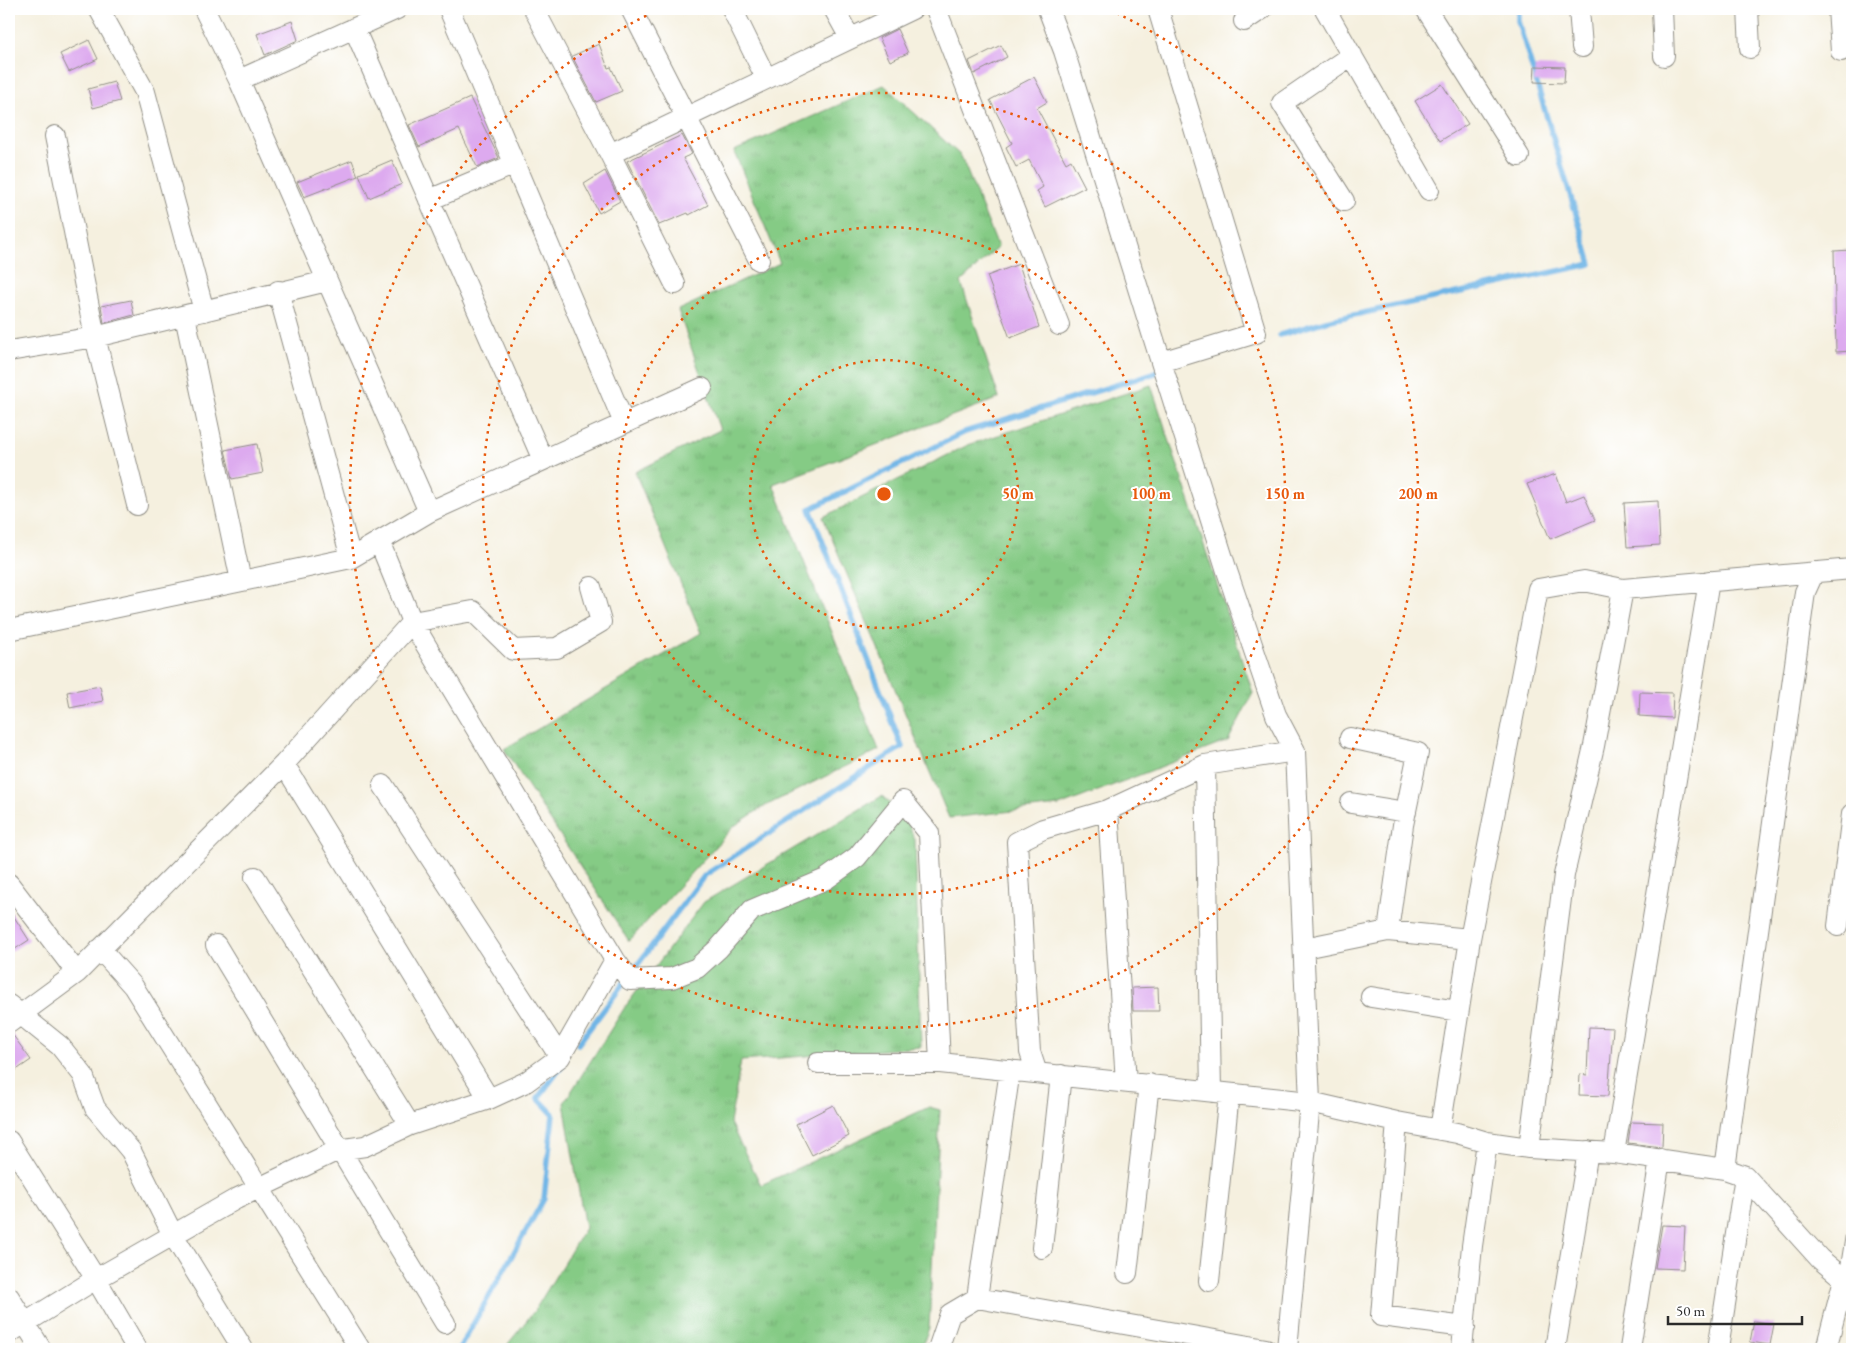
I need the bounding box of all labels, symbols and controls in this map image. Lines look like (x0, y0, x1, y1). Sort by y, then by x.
text: 50 m (1002, 484, 1034, 503)
text: 100 m (1131, 484, 1171, 503)
text: 150 m (1265, 484, 1305, 503)
text: 200 m (1398, 484, 1438, 503)
centre of rings (875, 485, 893, 503)
scale bar (1668, 1293, 1802, 1325)
text: 50 m (1676, 1301, 1705, 1320)

